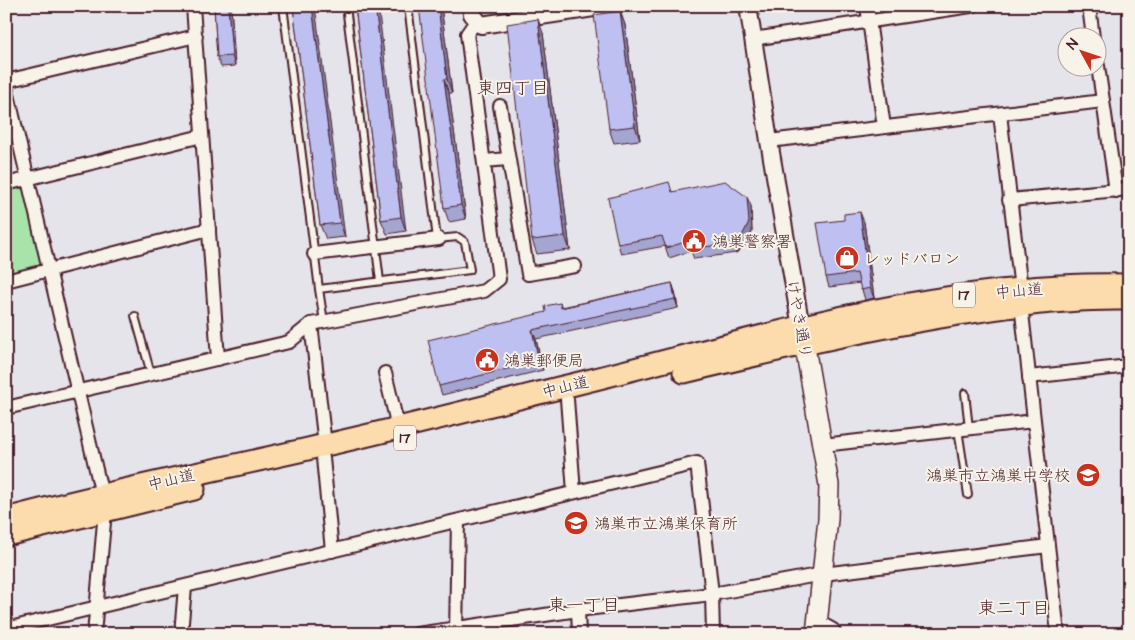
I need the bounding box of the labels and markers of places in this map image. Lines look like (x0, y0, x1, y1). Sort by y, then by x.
public building icon: 鴻巣警察署 (681, 228, 707, 254)
place label: 鴻巣警察署 (712, 231, 792, 253)
shop icon: レッドバロン (834, 245, 860, 271)
place label: レッドバロン (864, 248, 960, 270)
public building icon: 鴻巣郵便局 (474, 347, 500, 373)
place label: 鴻巣郵便局 (504, 350, 584, 372)
school or university icon: 鴻巣市立鴻巣中学校 (1075, 462, 1101, 488)
place label: 鴻巣市立鴻巣中学校 (926, 465, 1070, 487)
school or university icon: 鴻巣市立鴻巣保育所 (563, 510, 589, 536)
place label: 鴻巣市立鴻巣保育所 (594, 513, 738, 535)

